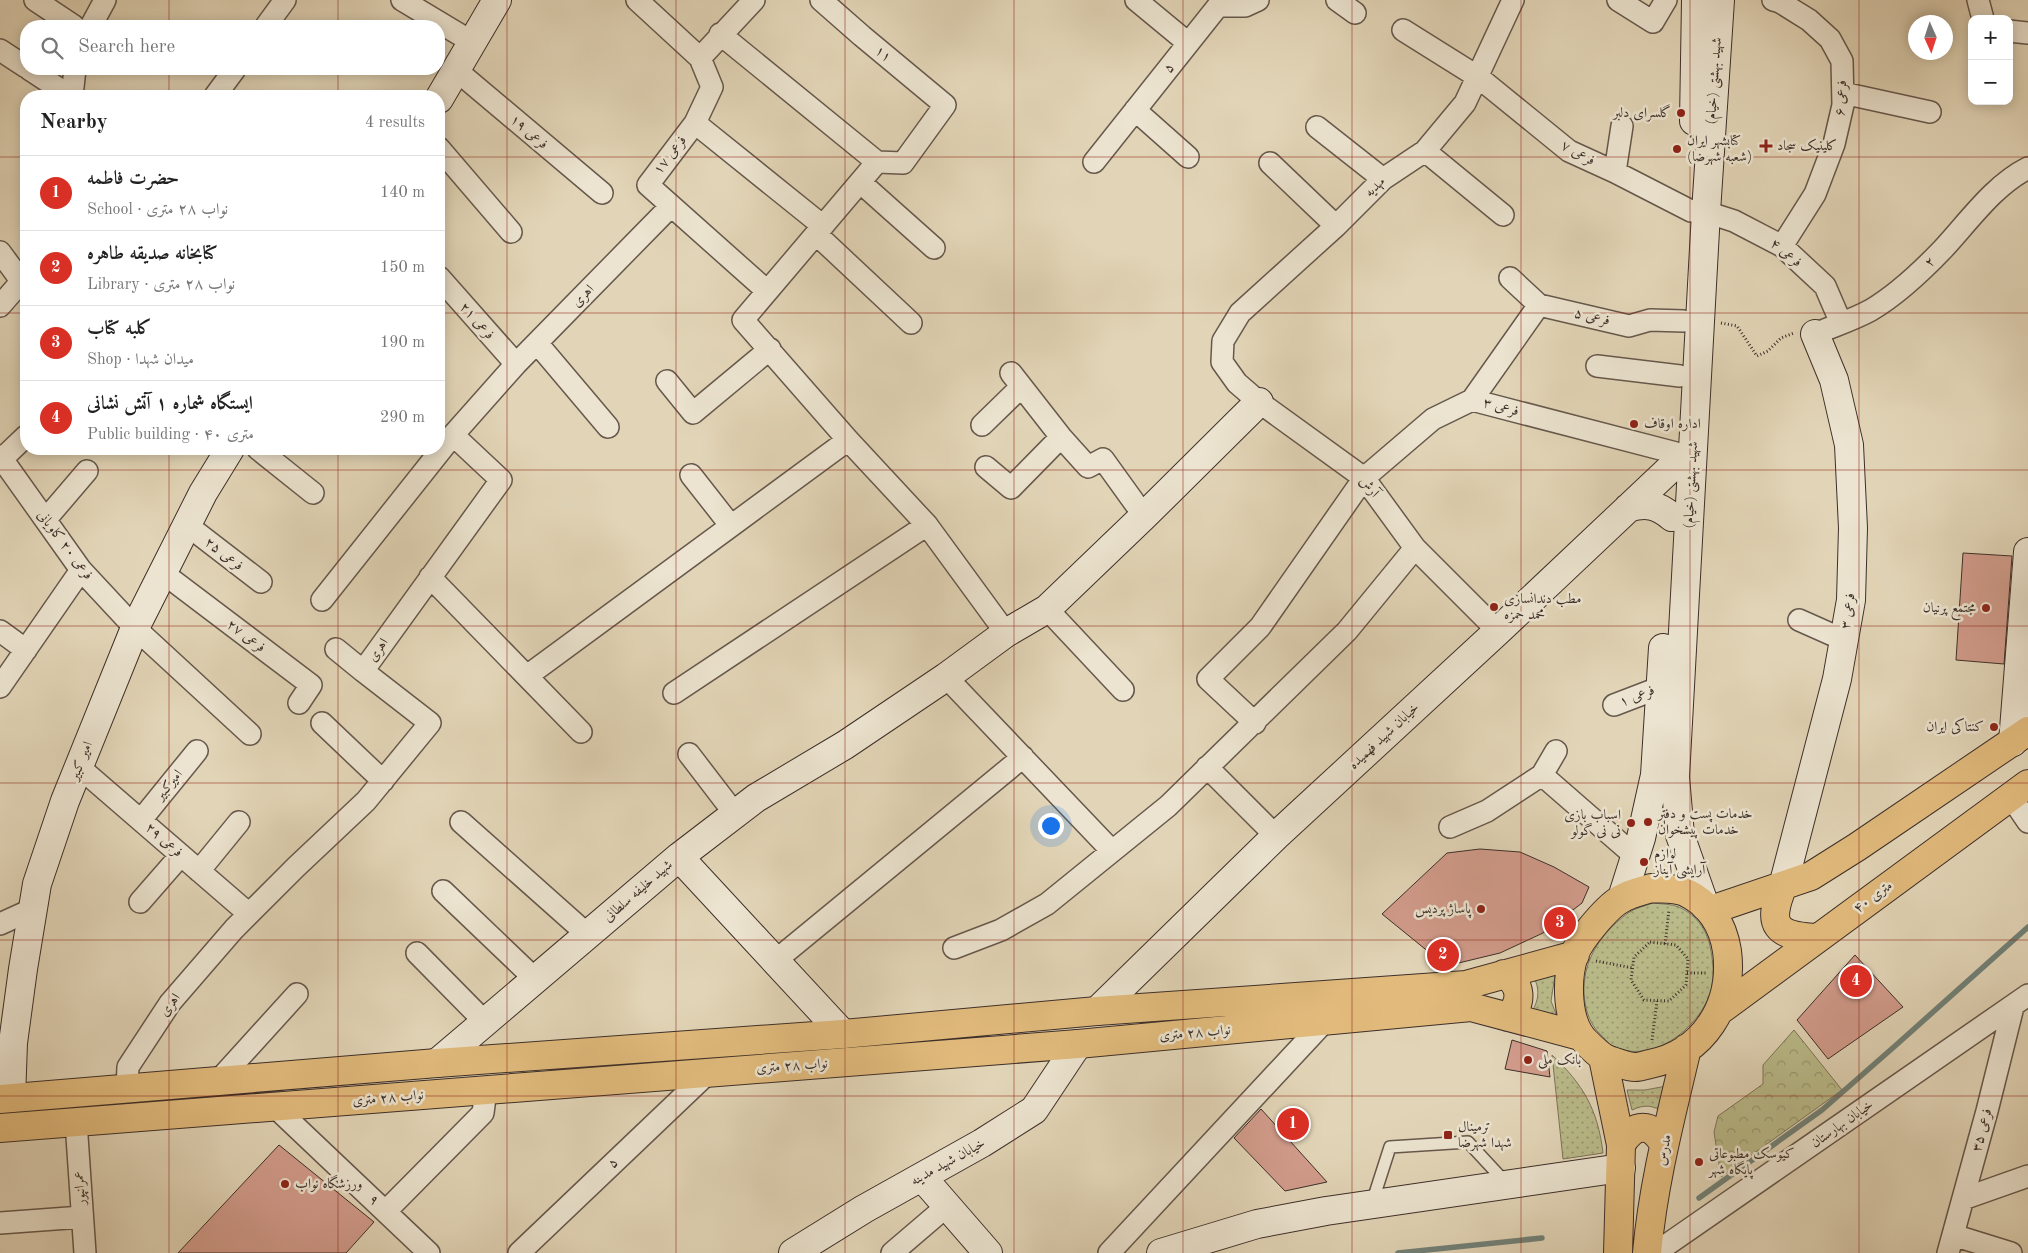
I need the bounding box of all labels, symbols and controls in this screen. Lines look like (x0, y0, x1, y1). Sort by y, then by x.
north arrow (1908, 15, 1953, 60)
map controls (1968, 15, 2013, 105)
button: + (1968, 15, 2013, 60)
search box (20, 20, 445, 75)
icon: search (38, 34, 66, 62)
street label: شهید بهشتی (خیام) (1704, 37, 1729, 125)
text: Search here (78, 38, 175, 57)
street label: ۱۱ (872, 43, 894, 65)
street label: ۵ (1161, 60, 1177, 76)
button: − (1968, 60, 2013, 105)
street label: فرعی ۶ (1833, 80, 1850, 117)
place label: گلسرای دلبر (1611, 104, 1671, 122)
marker: گلسرای دلبر (1675, 107, 1687, 119)
text: Nearby (40, 112, 108, 133)
street label: فرعی ۱۹ (507, 112, 550, 152)
text: 4 results (365, 115, 425, 131)
street label: فرعی ۱۷ (651, 133, 690, 177)
place label: کتابشهر ایران (شعبه شهرضا) (1687, 134, 1752, 166)
street label: فرعی ۷ (1558, 138, 1597, 169)
place label: کلینیک سجاد (1777, 138, 1837, 154)
marker: کلینیک سجاد (1759, 139, 1773, 153)
marker: کتابشهر ایران (شعبه شهرضا) (1671, 143, 1683, 155)
text: حضرت فاطمه (87, 170, 179, 189)
street label: مهدیه (1362, 174, 1389, 201)
text: 1 (51, 185, 61, 201)
text: 140 m (380, 185, 425, 201)
text: School · نواب ۲۸ متری (87, 202, 228, 218)
street label: فرعی ۴ (1767, 236, 1804, 271)
text: کتابخانه صدیقه طاهره (87, 245, 218, 264)
street label: ۲ (1922, 254, 1938, 270)
text: 2 (51, 260, 61, 276)
text: 150 m (380, 260, 425, 276)
text: Library · نواب ۲۸ متری (87, 277, 235, 293)
street label: اهری (569, 282, 597, 311)
street label: فرعی ۲۱ (456, 300, 497, 343)
street label: فرعی ۵ (1573, 306, 1611, 329)
text: کلبه کتاب (87, 320, 152, 339)
text: 3 (51, 335, 61, 351)
text: 190 m (380, 335, 425, 351)
text: Shop · میدان شهدا (87, 352, 194, 368)
text: ایستگاه شماره ۱ آتش نشانی (87, 395, 253, 414)
street label: فرعی ۳ (1482, 396, 1520, 419)
text: 4 (51, 410, 61, 426)
text: 290 m (380, 410, 425, 426)
place label: اداره اوقاف (1644, 417, 1701, 432)
marker: اداره اوقاف (1628, 418, 1640, 430)
text: Public building · ۴۰ متری (87, 427, 254, 443)
street label: شهید بهشتی (خیام) (1682, 441, 1705, 529)
street label: آرش (1356, 473, 1384, 502)
street label: فرعی ۲۰ کاویانی (34, 507, 96, 583)
street label: فرعی ۲۵ (202, 535, 246, 574)
place label: مطب دندانسازی محمد حمزه (1504, 592, 1581, 623)
street label: فرعی ۳ (1839, 592, 1858, 630)
marker: مطب دندانسازی محمد حمزه (1488, 601, 1500, 613)
place label: مجتمع پرنیان (1923, 601, 1977, 621)
marker: مجتمع پرنیان (1980, 602, 1992, 614)
street label: فرعی ۲۷ (224, 617, 268, 656)
street label: اهری (365, 636, 392, 665)
street label: فرعی ۱ (1618, 683, 1657, 710)
street label: خیابان شهید فهمیده (1346, 700, 1423, 773)
place label: کنتاکی ایران (1926, 717, 1984, 735)
marker: کنتاکی ایران (1988, 721, 2000, 733)
street label: امیر کبیر (66, 740, 96, 785)
street label: امیرکبیر (151, 767, 186, 805)
place label: خدمات پست و دفتر خدمات پیشخوان (1656, 807, 1753, 839)
place label: اسباب بازی نی نی گولو (1564, 808, 1621, 839)
your location (1038, 813, 1064, 839)
marker: خدمات پست و دفتر خدمات پیشخوان (1642, 816, 1654, 828)
marker: اسباب بازی نی نی گولو (1625, 817, 1637, 829)
street label: فرعی ۲۹ (142, 820, 185, 861)
place label: لوازم آرایشی آیناز (1652, 847, 1707, 879)
marker: لوازم آرایشی آیناز (1638, 856, 1650, 868)
street label: شهید خلیفه سلطانی (601, 857, 677, 926)
street label: ۴۰ متری (1851, 878, 1896, 916)
place label: پاساژ پردیس (1415, 902, 1472, 919)
marker: پاساژ پردیس (1475, 903, 1487, 915)
pin: 3 (1544, 904, 1576, 942)
pin: 2 (1427, 936, 1459, 974)
pin: 4 (1840, 962, 1872, 1000)
street label: اهری (157, 991, 184, 1020)
street label: نواب ۲۸ متری (1159, 1023, 1232, 1044)
place label: بانک ملی (1538, 1052, 1581, 1069)
marker: بانک ملی (1522, 1054, 1534, 1066)
street label: نواب ۲۸ متری (756, 1056, 829, 1076)
street label: نواب ۲۸ متری (352, 1088, 425, 1109)
street label: خیابان بهارستان (1808, 1098, 1877, 1152)
pin: 1 (1277, 1105, 1309, 1143)
street label: فرعی ۳۵ (1970, 1107, 1995, 1153)
place label: ترمینال شهدا شهرضا (1458, 1120, 1512, 1152)
marker: ترمینال شهدا شهرضا (1442, 1129, 1454, 1141)
street label: مدرس (1654, 1133, 1675, 1167)
street label: خیابان شهید مدینه (908, 1136, 988, 1190)
place label: کیوسک مطبوعاتی پایگاه شهر (1707, 1146, 1795, 1180)
street label: ۵ (605, 1155, 621, 1171)
marker: کیوسک مطبوعاتی پایگاه شهر (1693, 1156, 1705, 1168)
street label: عمرانپور (72, 1170, 90, 1208)
place label: ورزشگاه نواب (295, 1174, 362, 1192)
marker: ورزشگاه نواب (279, 1178, 291, 1190)
street label: ۹ (366, 1192, 382, 1208)

